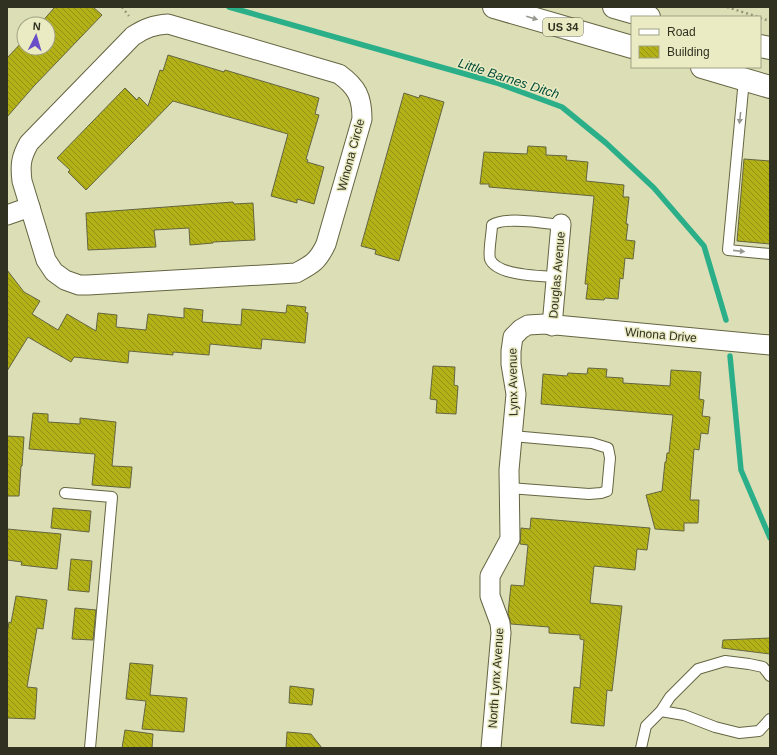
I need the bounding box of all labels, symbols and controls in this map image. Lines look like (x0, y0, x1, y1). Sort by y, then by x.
one-way arrow (526, 15, 538, 21)
north arrow (16, 16, 56, 56)
legend (631, 16, 761, 68)
road number: US 34 (543, 18, 583, 36)
text: N (32, 20, 41, 32)
text: Road (667, 25, 696, 39)
text: Building (667, 45, 710, 59)
water label: Little Barnes Ditch (456, 55, 561, 102)
one-way arrow (737, 112, 744, 124)
street label: Winona Circle (335, 117, 368, 193)
street label: Douglas Avenue (546, 231, 568, 319)
one-way arrow (733, 248, 745, 254)
street label: Winona Drive (625, 325, 698, 345)
street label: Lynx Avenue (505, 348, 521, 416)
street label: North Lynx Avenue (486, 627, 507, 729)

